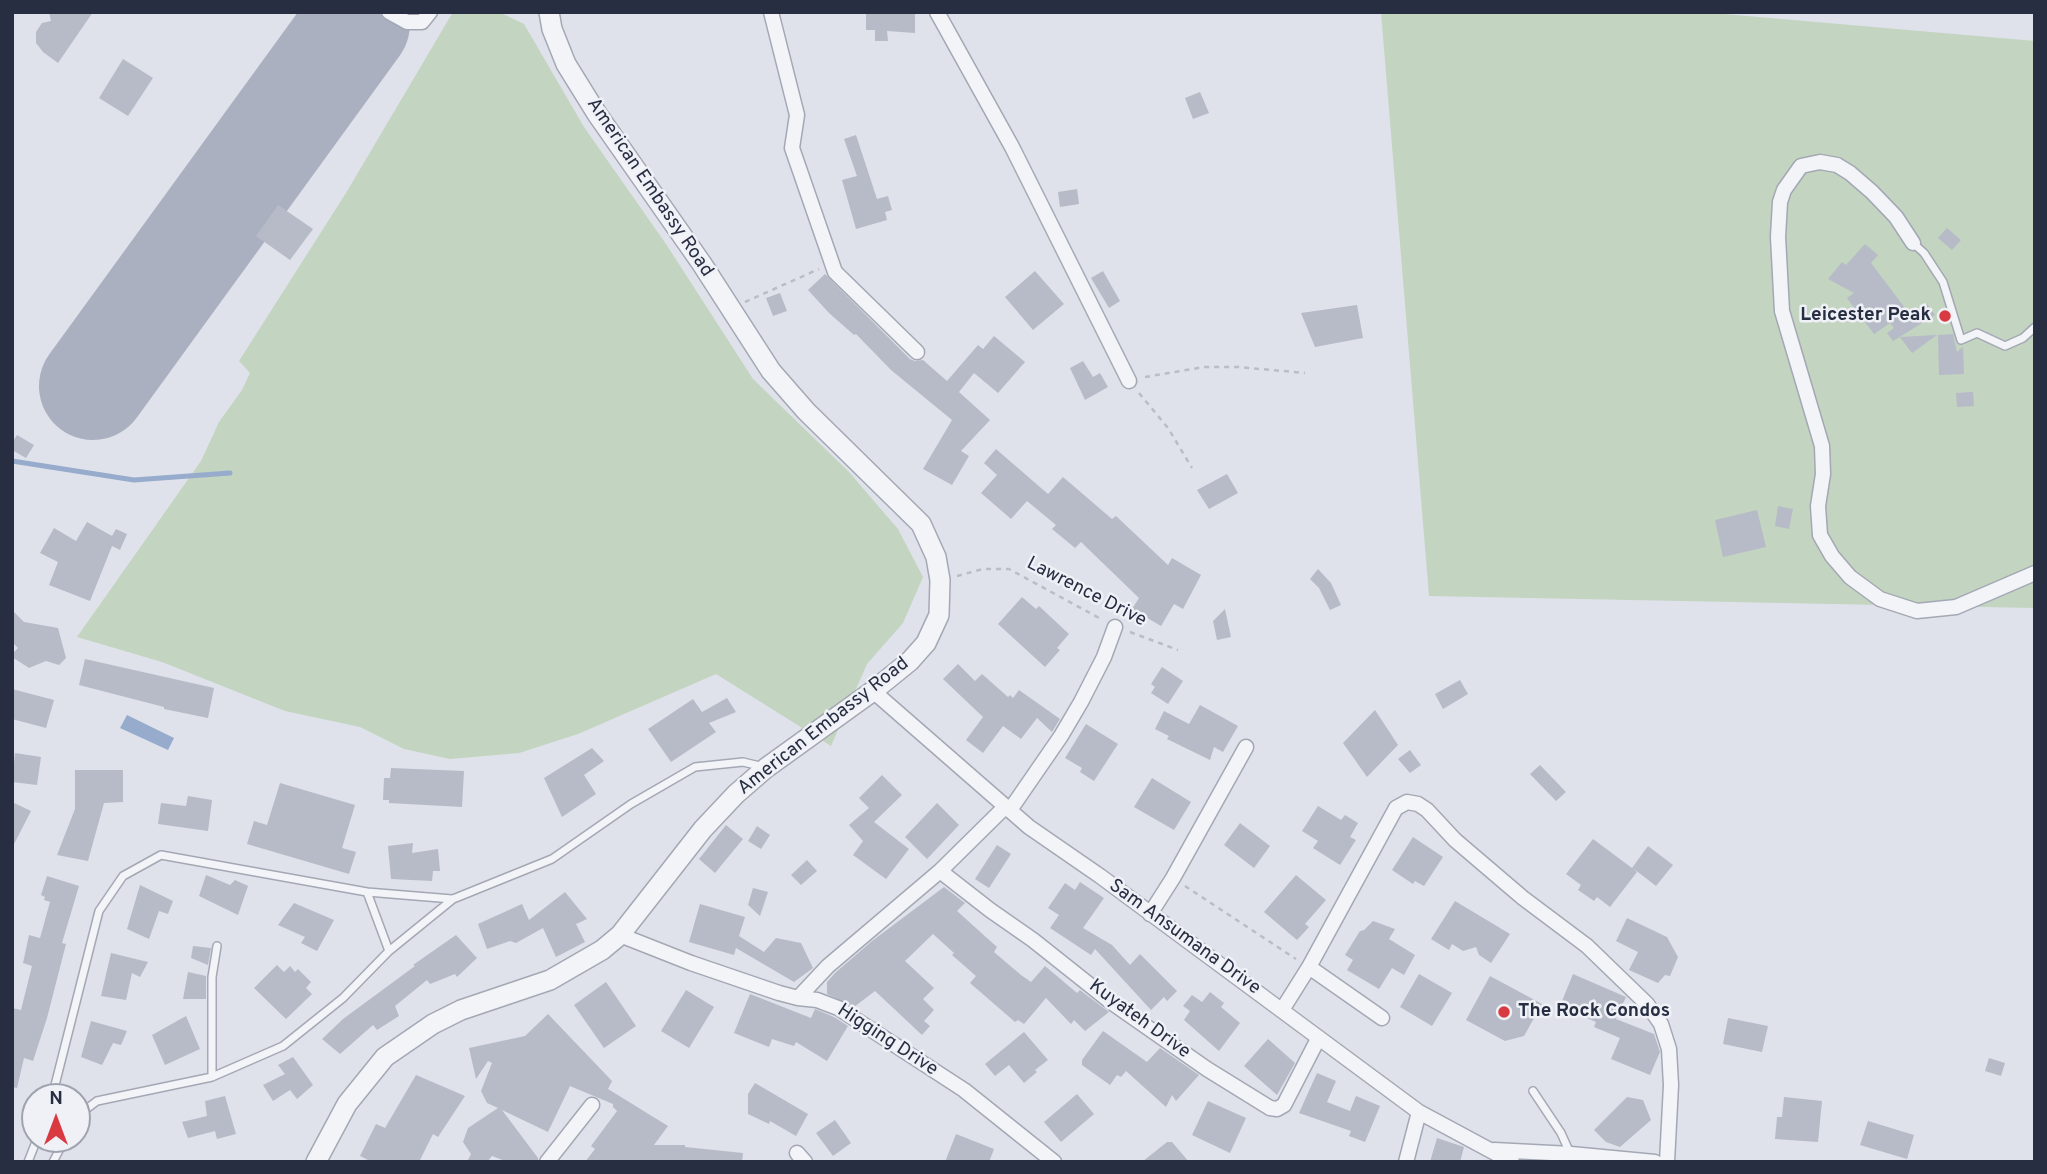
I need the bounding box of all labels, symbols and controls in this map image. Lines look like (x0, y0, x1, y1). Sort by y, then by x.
street label: American Embassy Road (581, 94, 717, 282)
place label: Leicester Peak (1800, 305, 1931, 327)
marker: Leicester Peak (1937, 308, 1953, 324)
street label: Lawrence Drive (1022, 553, 1150, 633)
street label: American Embassy Road (734, 653, 914, 801)
street label: Sam Ansumana Drive (1104, 875, 1264, 1001)
street label: Kuyateh Drive (1084, 975, 1194, 1065)
street label: Higging Drive (832, 1000, 942, 1082)
place label: The Rock Condos (1518, 1001, 1670, 1023)
marker: The Rock Condos (1496, 1004, 1512, 1020)
north arrow (21, 1083, 91, 1153)
text: N (49, 1087, 63, 1111)

